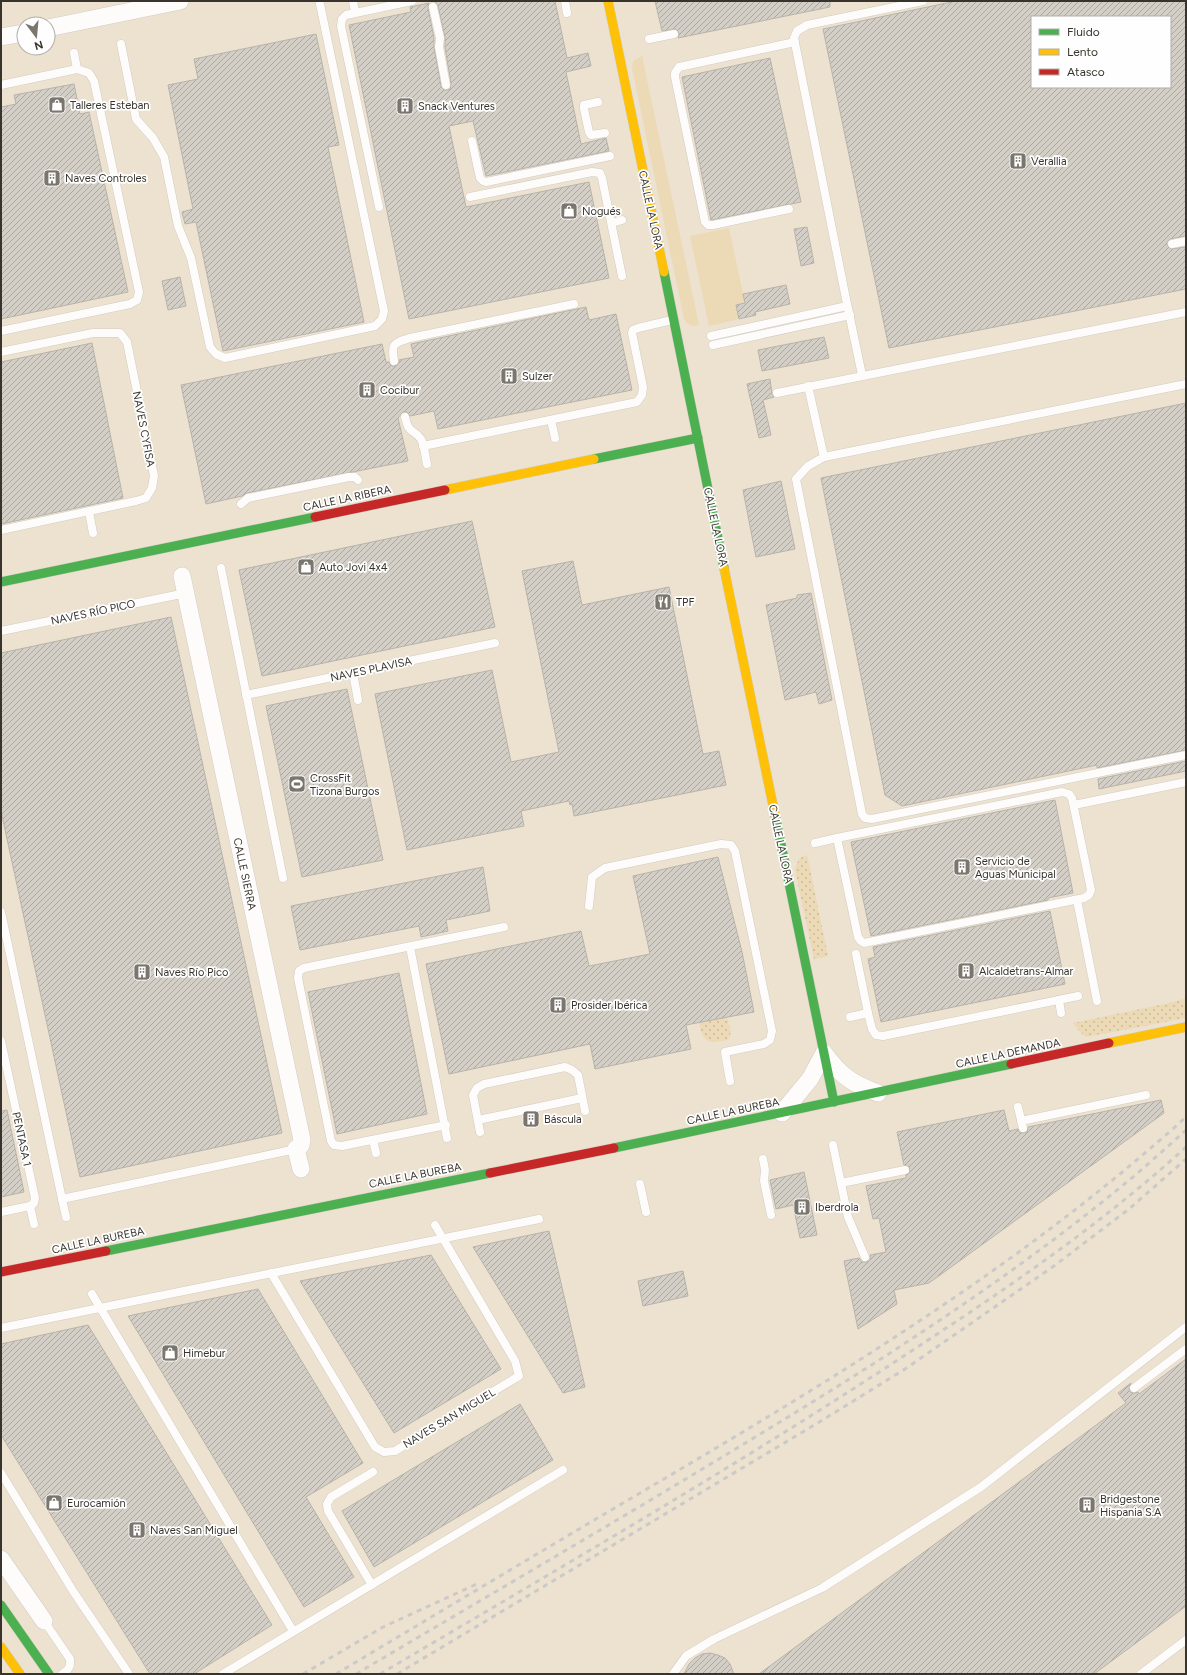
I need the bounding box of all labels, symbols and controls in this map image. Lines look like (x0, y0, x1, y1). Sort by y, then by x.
north arrow (16, 16, 56, 56)
legend (1031, 16, 1171, 88)
text: Fluido (1067, 25, 1100, 39)
text: N (33, 38, 45, 53)
text: Lento (1067, 45, 1098, 59)
text: Atasco (1067, 65, 1105, 79)
shop icon: Talleres Esteban (47, 95, 67, 115)
building icon: Snack Ventures (395, 96, 415, 116)
place label: Talleres Esteban (70, 99, 149, 112)
place label: Snack Ventures (418, 100, 495, 113)
building icon: Verallia (1008, 151, 1028, 171)
place label: Verallia (1031, 155, 1067, 168)
building icon: Naves Controles (42, 168, 62, 188)
street label: CALLE LA LORA (636, 169, 665, 251)
place label: Naves Controles (65, 172, 147, 185)
shop icon: Nogués (559, 201, 579, 221)
place label: Nogués (582, 205, 621, 218)
building icon: Sulzer (499, 366, 519, 386)
place label: Sulzer (522, 370, 553, 383)
building icon: Cocibur (357, 380, 377, 400)
place label: Cocibur (380, 384, 419, 397)
street label: NAVES CYFISA (130, 390, 157, 469)
street label: CALLE LA RIBERA (302, 483, 393, 514)
street label: CALLE LA LORA (701, 486, 730, 568)
shop icon: Auto Jovi 4x4 (296, 557, 316, 577)
place label: Auto Jovi 4x4 (319, 561, 388, 574)
restaurant icon: TPF (653, 592, 673, 612)
place label: TPF (676, 596, 694, 609)
street label: NAVES RÍO PICO (50, 597, 137, 628)
street label: NAVES PLAVISA (329, 654, 414, 684)
place label: CrossFit Tizona Burgos (310, 772, 379, 798)
sports icon: CrossFit Tizona Burgos (287, 774, 307, 794)
street label: CALLE LA LORA (766, 803, 795, 885)
street label: CALLE SIERRA (231, 837, 259, 912)
place label: Servicio de Aguas Municipal (975, 855, 1056, 881)
building icon: Servicio de Aguas Municipal (952, 857, 972, 877)
building icon: Alcaldetrans-Almar (956, 961, 976, 981)
building icon: Naves Río Pico (132, 962, 152, 982)
place label: Alcaldetrans-Almar (979, 965, 1073, 978)
place label: Naves Río Pico (155, 966, 228, 979)
building icon: Prosider Ibérica (548, 995, 568, 1015)
place label: Prosider Ibérica (571, 999, 647, 1012)
street label: CALLE LA DEMANDA (955, 1036, 1062, 1071)
street label: CALLE LA BUREBA (686, 1095, 781, 1128)
building icon: Báscula (521, 1109, 541, 1129)
street label: PENTASA 1 (9, 1111, 34, 1168)
place label: Báscula (544, 1113, 582, 1126)
street label: CALLE LA BUREBA (368, 1160, 463, 1191)
building icon: Iberdrola (792, 1197, 812, 1217)
place label: Iberdrola (815, 1201, 859, 1214)
street label: CALLE LA BUREBA (51, 1224, 146, 1257)
shop icon: Himebur (160, 1343, 180, 1363)
place label: Himebur (183, 1347, 226, 1360)
street label: NAVES SAN MIGUEL (401, 1386, 498, 1451)
shop icon: Eurocamión (44, 1493, 64, 1513)
place label: Bridgestone Hispania S.A (1100, 1493, 1162, 1519)
building icon: Bridgestone Hispania S.A (1077, 1495, 1097, 1515)
place label: Eurocamión (67, 1497, 126, 1510)
building icon: Naves San Miguel (127, 1520, 147, 1540)
place label: Naves San Miguel (150, 1524, 238, 1537)

